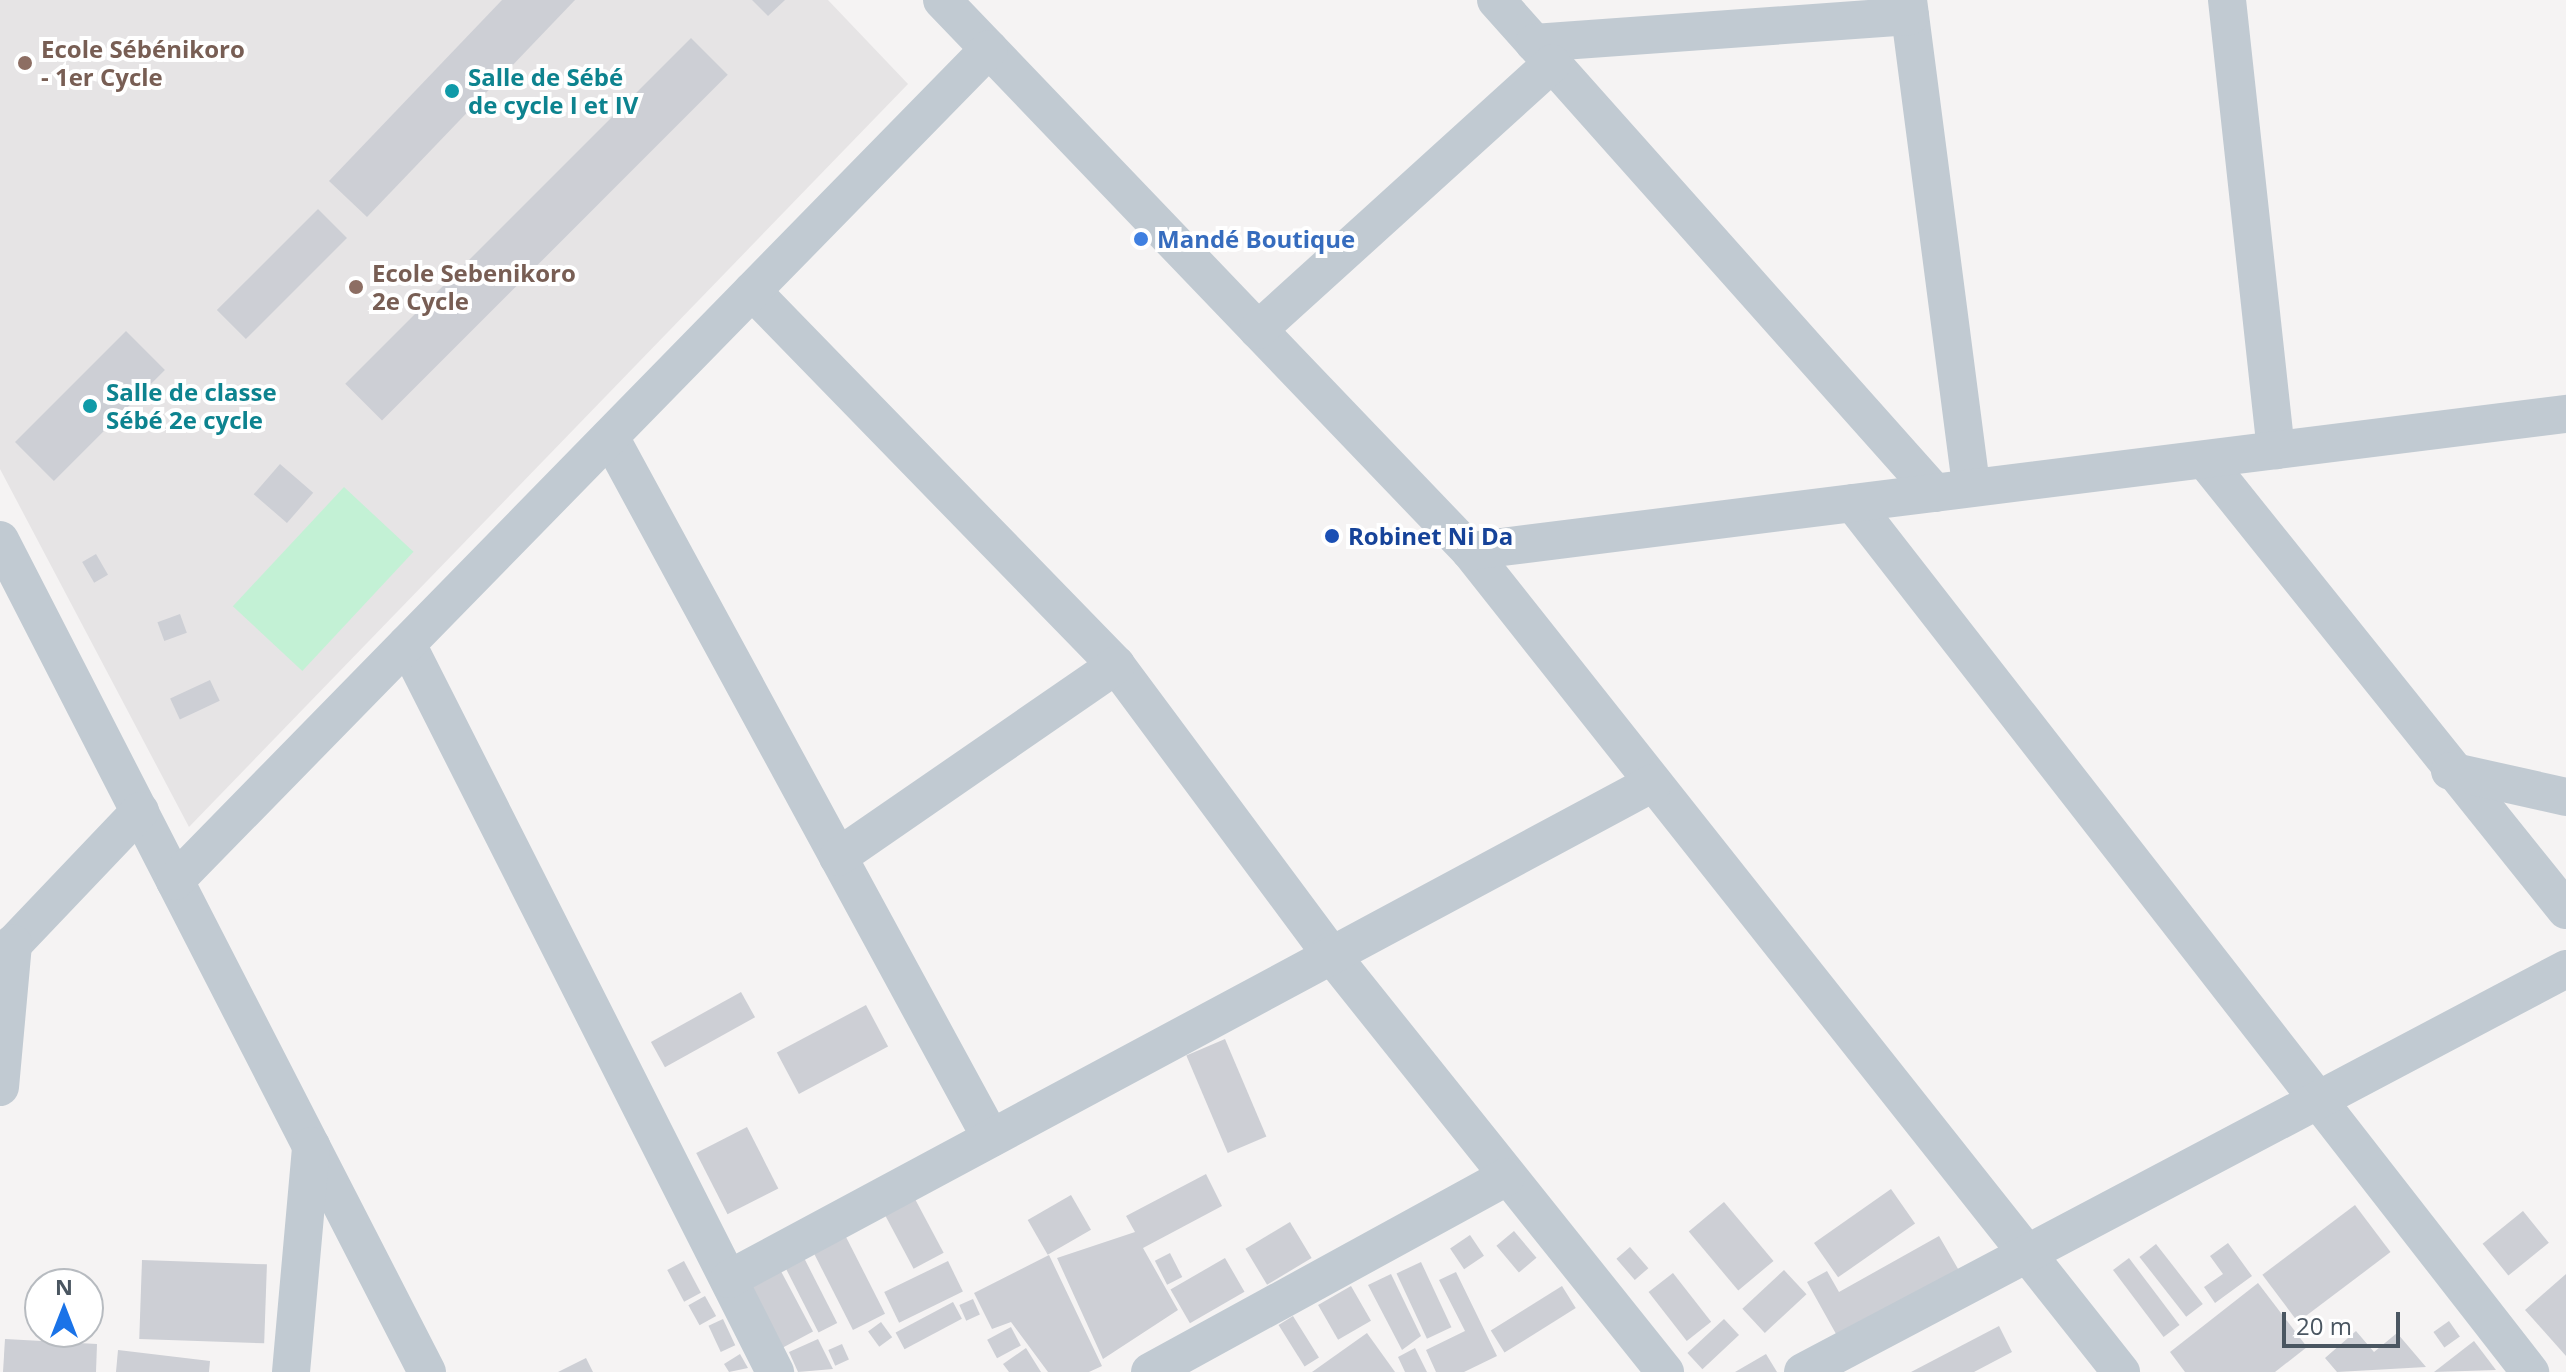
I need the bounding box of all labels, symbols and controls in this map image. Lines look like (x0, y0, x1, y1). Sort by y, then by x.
place label: Ecole Sébénikoro - 1er Cycle (41, 35, 245, 91)
marker: Ecole Sébénikoro - 1er Cycle (16, 54, 34, 72)
place label: Salle de Sébé de cycle I et IV (468, 63, 638, 119)
marker: Salle de Sébé de cycle I et IV (443, 82, 461, 100)
place label: Mandé Boutique (1157, 225, 1355, 253)
marker: Mandé Boutique (1132, 230, 1150, 248)
place label: Ecole Sebenikoro 2e Cycle (372, 259, 576, 315)
marker: Ecole Sebenikoro 2e Cycle (347, 278, 365, 296)
place label: Salle de classe Sébé 2e cycle (106, 378, 277, 434)
marker: Salle de classe Sébé 2e cycle (81, 397, 99, 415)
place label: Robinet Ni Da (1348, 522, 1513, 550)
marker: Robinet Ni Da (1323, 527, 1341, 545)
north arrow (24, 1268, 104, 1348)
text: N (55, 1271, 73, 1301)
scale bar (2286, 1296, 2404, 1346)
text: 20 m (2296, 1309, 2352, 1342)

